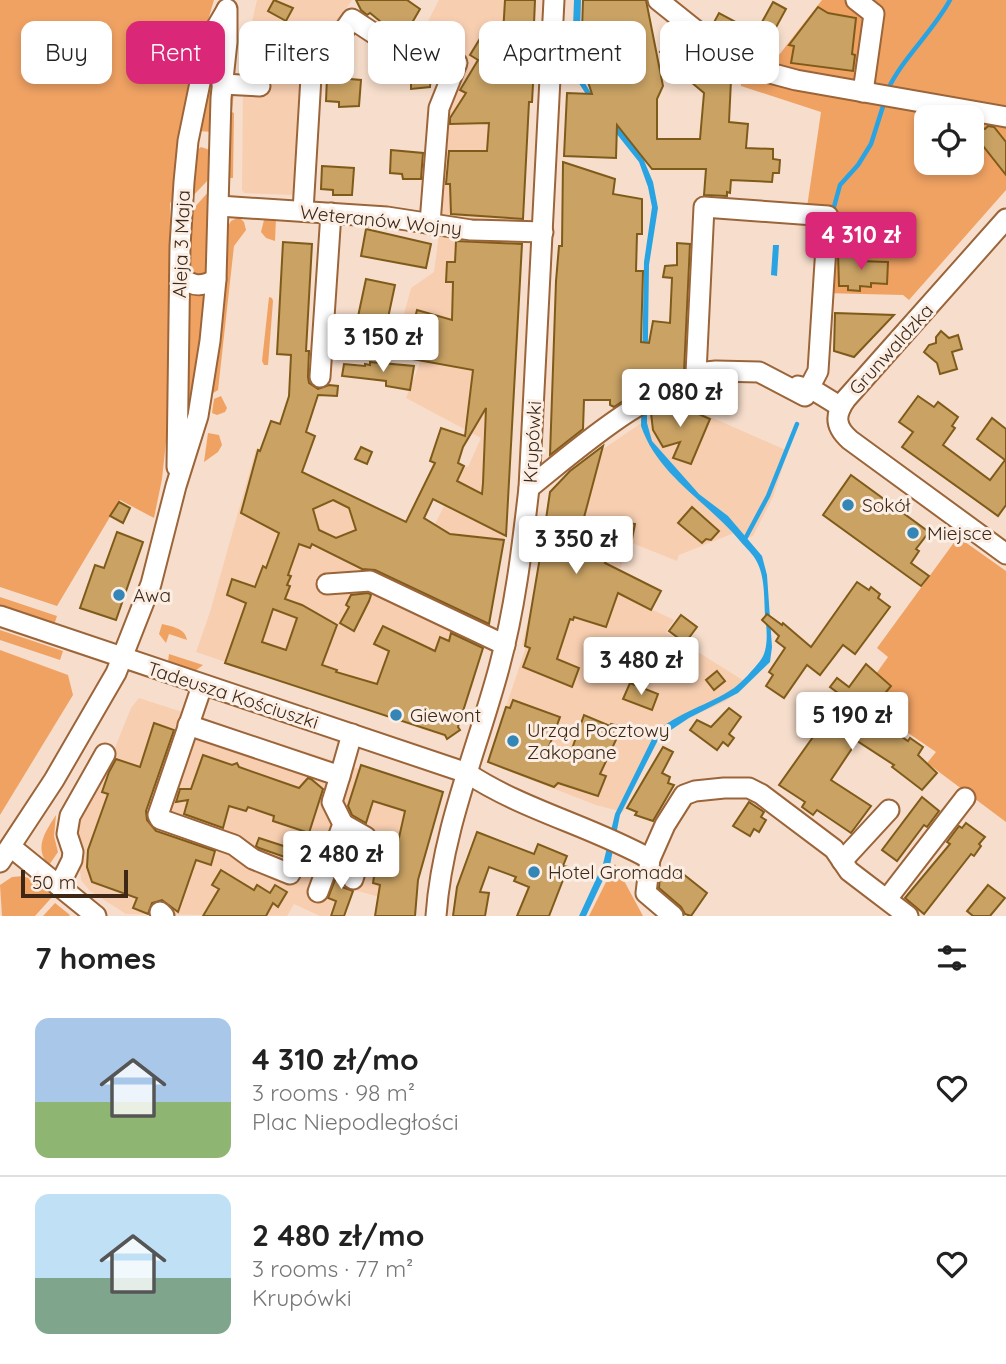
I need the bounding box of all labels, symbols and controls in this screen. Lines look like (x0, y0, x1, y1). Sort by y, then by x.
chip: Buy (21, 21, 112, 84)
chip: Rent (126, 21, 225, 84)
chip: Filters (239, 21, 354, 84)
chip: New (368, 21, 465, 84)
chip: Apartment (479, 21, 646, 84)
chip: House (660, 21, 779, 84)
map controls (914, 105, 984, 175)
button: locate (914, 105, 984, 175)
street label: Aleja 3 Maja (167, 190, 195, 298)
street label: Weteranów Wojny (299, 200, 463, 240)
pin: 4 310 zł (789, 212, 933, 272)
text: 4 310 zł (821, 220, 901, 249)
street label: Grunwaldzka (844, 298, 938, 400)
pin: 3 150 zł (311, 314, 455, 374)
text: 3 150 zł (344, 322, 422, 351)
pin: 2 080 zł (608, 370, 752, 429)
text: 2 080 zł (638, 377, 722, 406)
street label: Krupówki (518, 400, 546, 484)
place label: Sokół (862, 493, 911, 517)
marker: Sokół (840, 497, 856, 513)
pin: 3 350 zł (504, 516, 648, 576)
place label: Miejsce (927, 521, 992, 545)
text: 3 350 zł (535, 524, 617, 553)
marker: Miejsce (905, 525, 921, 541)
place label: Awa (133, 583, 171, 607)
marker: Awa (111, 587, 127, 603)
pin: 3 480 zł (569, 638, 713, 697)
text: 3 480 zł (600, 645, 682, 674)
street label: Tadeusza Kościuszki (144, 656, 322, 734)
pin: 5 190 zł (780, 692, 924, 752)
text: 5 190 zł (812, 700, 892, 729)
place label: Giewont (410, 703, 481, 727)
marker: Giewont (388, 707, 404, 723)
place label: Urząd Pocztowy Zakopane (527, 718, 670, 764)
marker: Urząd Pocztowy Zakopane (505, 733, 521, 749)
pin: 2 480 zł (269, 832, 413, 891)
text: 2 480 zł (299, 839, 383, 868)
place label: Hotel Gromada (548, 860, 683, 884)
marker: Hotel Gromada (526, 864, 542, 880)
scale bar (21, 867, 128, 899)
text: 50 m (32, 870, 76, 894)
text: 7 homes (35, 939, 156, 977)
icon: filters (933, 939, 971, 977)
text: 4 310 zł/mo (252, 1040, 419, 1078)
icon: home (91, 1046, 175, 1130)
icon: heart (933, 1069, 971, 1107)
text: 3 rooms · 98 m² (252, 1078, 415, 1107)
text: Plac Niepodległości (252, 1107, 459, 1136)
text: 2 480 zł/mo (252, 1216, 424, 1254)
icon: home (91, 1222, 175, 1306)
icon: heart (933, 1245, 971, 1283)
text: 3 rooms · 77 m² (252, 1254, 413, 1283)
text: Krupówki (252, 1283, 352, 1312)

